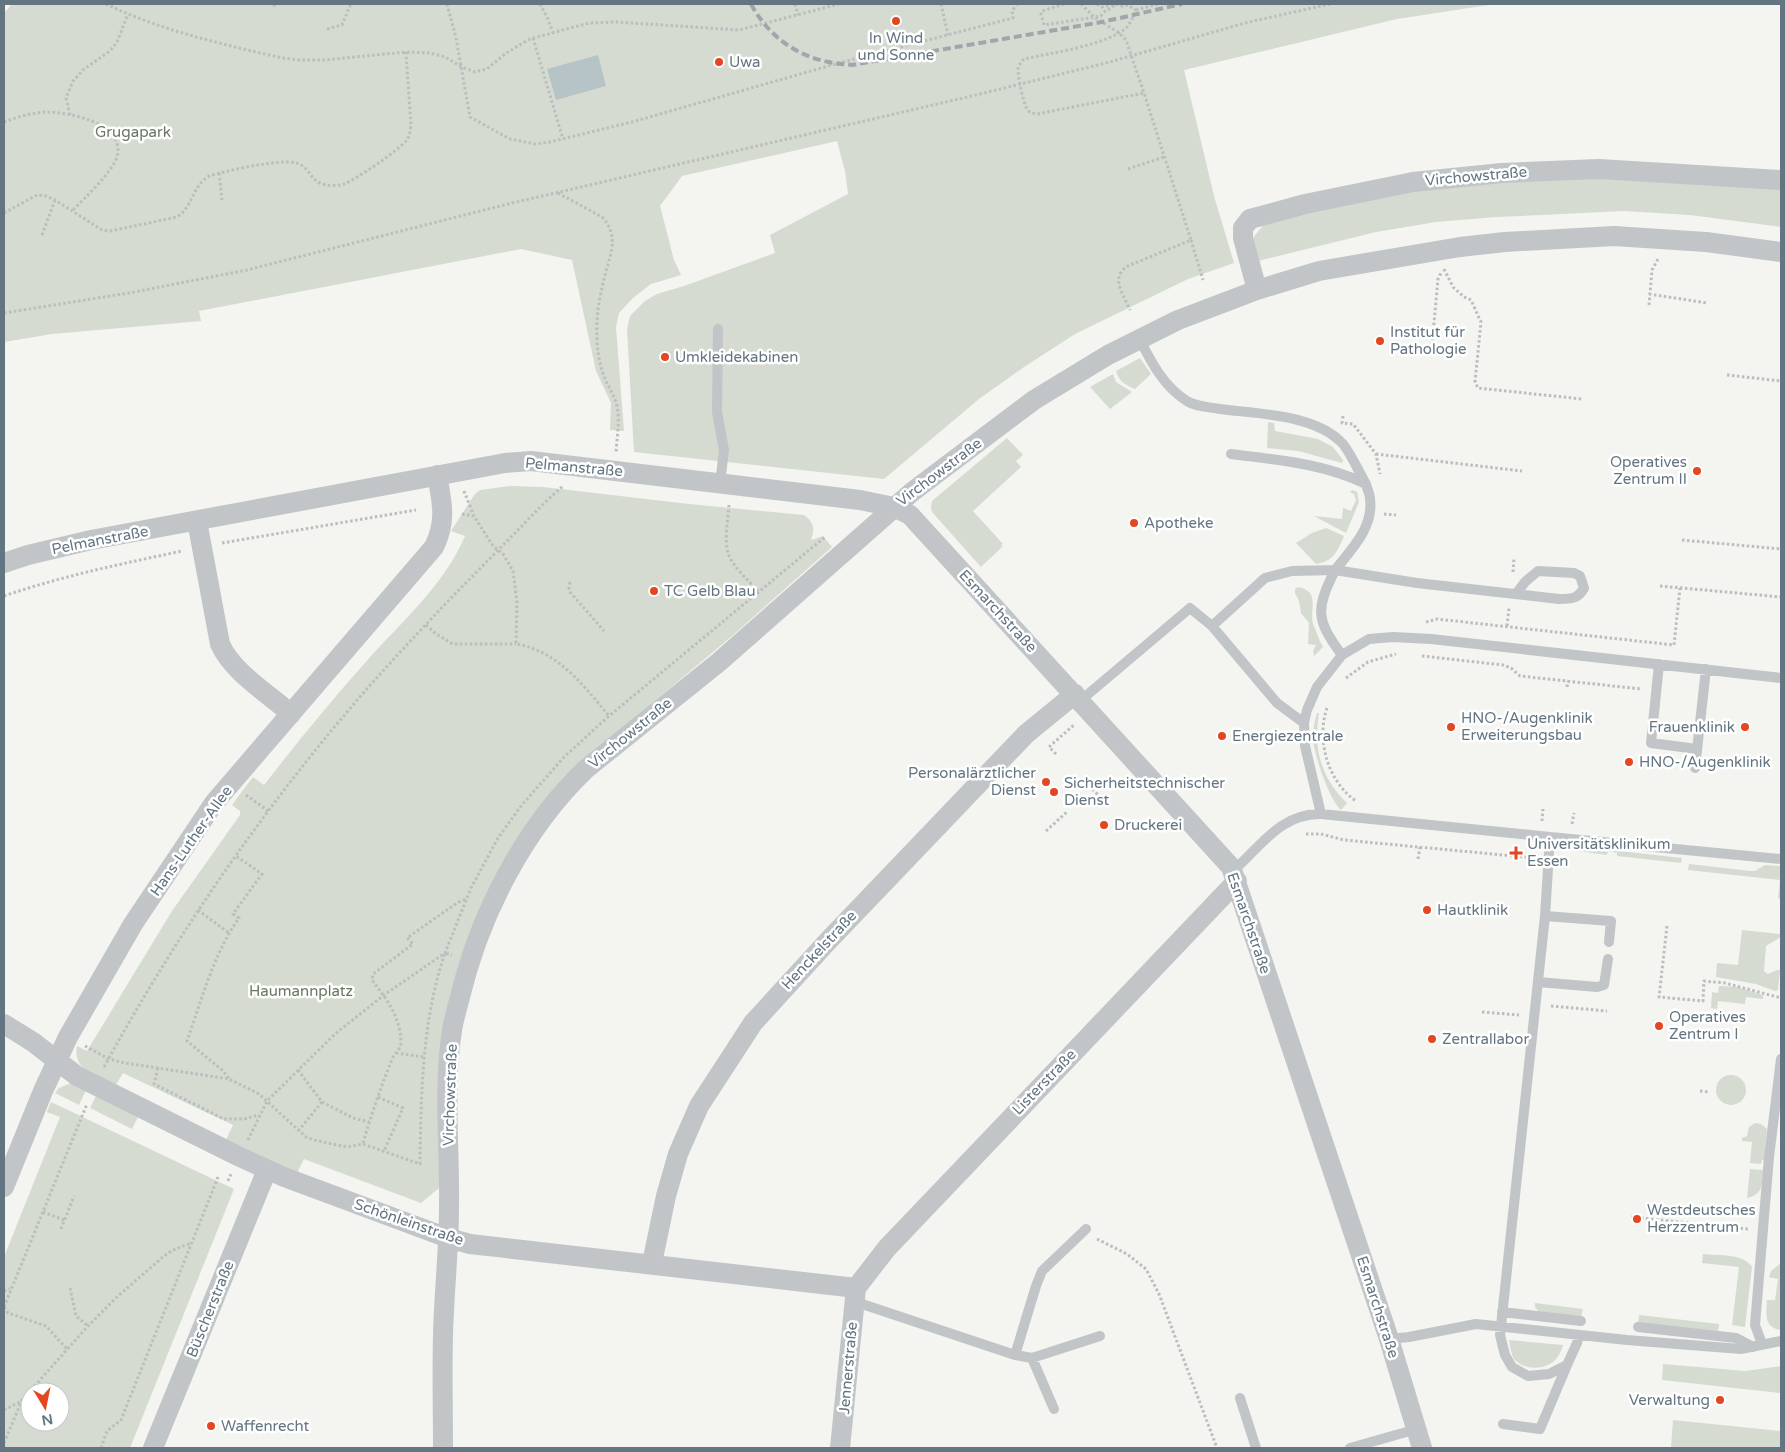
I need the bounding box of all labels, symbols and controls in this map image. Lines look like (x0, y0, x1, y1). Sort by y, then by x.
marker: In Wind und Sonne (890, 15, 902, 27)
place label: In Wind und Sonne (858, 29, 934, 64)
place label: Uwa (729, 53, 760, 71)
marker: Uwa (713, 56, 725, 68)
park label: Grugapark (95, 123, 171, 141)
street label: Virchowstraße (1424, 163, 1528, 189)
place label: Institut für Pathologie (1390, 323, 1466, 358)
marker: Institut für Pathologie (1374, 335, 1386, 347)
place label: Umkleidekabinen (675, 348, 798, 366)
marker: Umkleidekabinen (659, 351, 671, 363)
street label: Virchowstraße (893, 434, 985, 510)
place label: Operatives Zentrum II (1610, 453, 1687, 488)
street label: Pelmanstraße (524, 454, 624, 480)
marker: Operatives Zentrum II (1691, 465, 1703, 477)
place label: Apotheke (1144, 514, 1214, 532)
marker: Apotheke (1128, 517, 1140, 529)
street label: Pelmanstraße (50, 522, 150, 558)
street label: Esmarchstraße (955, 566, 1041, 656)
place label: TC Gelb Blau (664, 582, 756, 600)
marker: TC Gelb Blau (648, 585, 660, 597)
street label: Virchowstraße (585, 694, 675, 772)
place label: HNO-/Augenklinik Erweiterungsbau (1461, 709, 1593, 744)
place label: Frauenklinik (1649, 718, 1735, 736)
marker: HNO-/Augenklinik Erweiterungsbau (1445, 721, 1457, 733)
marker: Frauenklinik (1739, 721, 1751, 733)
place label: Energiezentrale (1232, 727, 1343, 745)
marker: Energiezentrale (1216, 730, 1228, 742)
place label: HNO-/Augenklinik (1639, 753, 1771, 771)
marker: HNO-/Augenklinik (1623, 756, 1635, 768)
place label: Personalärztlicher Dienst (908, 764, 1036, 799)
place label: Sicherheitstechnischer Dienst (1064, 774, 1225, 809)
marker: Personalärztlicher Dienst (1040, 776, 1052, 788)
street label: Hans-Luther-Allee (146, 782, 236, 900)
marker: Sicherheitstechnischer Dienst (1048, 786, 1060, 798)
place label: Druckerei (1114, 816, 1182, 834)
marker: Druckerei (1098, 819, 1110, 831)
place label: Universitätsklinikum Essen (1527, 835, 1671, 870)
marker: Universitätsklinikum Essen (1509, 846, 1523, 860)
street label: Esmarchstraße (1223, 870, 1275, 976)
place label: Hautklinik (1437, 901, 1508, 919)
marker: Hautklinik (1421, 904, 1433, 916)
street label: Henckelstraße (778, 907, 860, 993)
park label: Haumannplatz (249, 982, 353, 1000)
place label: Operatives Zentrum I (1669, 1008, 1746, 1043)
marker: Operatives Zentrum I (1653, 1020, 1665, 1032)
place label: Zentrallabor (1442, 1030, 1529, 1048)
marker: Zentrallabor (1426, 1033, 1438, 1045)
street label: Virchowstraße (439, 1044, 461, 1146)
street label: Listerstraße (1008, 1046, 1080, 1118)
street label: Schönleinstraße (352, 1195, 466, 1249)
place label: Westdeutsches Herzzentrum (1647, 1201, 1756, 1236)
marker: Westdeutsches Herzzentrum (1631, 1213, 1643, 1225)
street label: Esmarchstraße (1353, 1254, 1403, 1360)
street label: Büscherstraße (182, 1258, 238, 1360)
street label: Jennerstraße (835, 1321, 861, 1415)
north arrow (20, 1382, 70, 1432)
place label: Verwaltung (1629, 1391, 1710, 1409)
marker: Verwaltung (1714, 1394, 1726, 1406)
text: N (40, 1410, 54, 1429)
place label: Waffenrecht (221, 1417, 310, 1435)
marker: Waffenrecht (205, 1420, 217, 1432)

